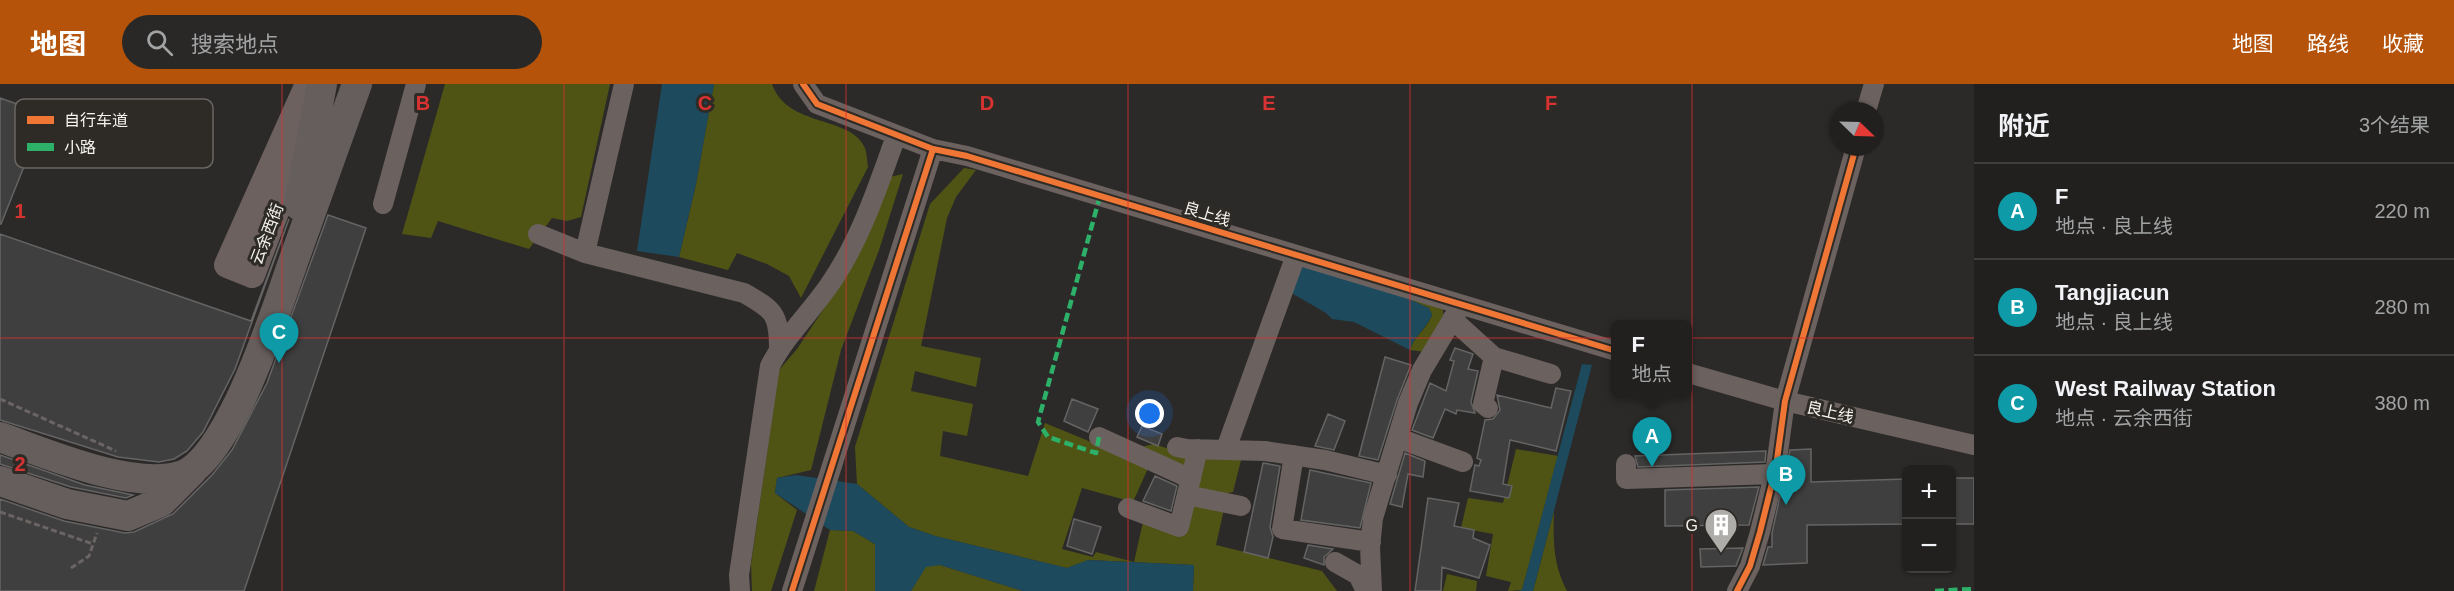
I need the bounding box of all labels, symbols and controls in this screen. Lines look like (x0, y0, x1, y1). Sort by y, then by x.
search box (122, 15, 542, 69)
icon: search (143, 26, 176, 59)
text: 地图 (30, 29, 86, 60)
text: 搜索地点 (191, 32, 279, 57)
text: 地图 (2232, 32, 2274, 55)
text: 路线 (2307, 32, 2349, 55)
text: 收藏 (2382, 32, 2424, 55)
text: B (416, 92, 430, 114)
text: C (698, 92, 712, 114)
text: D (980, 92, 994, 114)
text: E (1262, 92, 1276, 114)
text: F (1545, 92, 1557, 114)
legend (15, 99, 213, 168)
north arrow (1830, 102, 1884, 156)
text: 附近 (1998, 111, 2050, 141)
text: 自行车道 (64, 112, 128, 129)
text: 3个结果 (2359, 114, 2430, 136)
text: 小路 (64, 139, 96, 156)
text: F (2055, 184, 2068, 209)
street label: 良上线 (1182, 199, 1232, 229)
text: 1 (14, 200, 26, 222)
text: A (2010, 200, 2025, 222)
text: 220 m (2374, 200, 2430, 222)
street label: 云余西街 (248, 201, 286, 267)
text: 地点 · 良上线 (2055, 215, 2173, 237)
text: Tangjiacun (2055, 280, 2170, 305)
text: B (2010, 296, 2025, 318)
text: 280 m (2374, 296, 2430, 318)
text: 地点 · 良上线 (2055, 311, 2173, 333)
pin: C (260, 314, 298, 363)
popup (1611, 320, 1692, 398)
text: F (1632, 332, 1645, 357)
text: 地点 (1632, 363, 1672, 385)
text: West Railway Station (2055, 376, 2276, 401)
text: C (2010, 392, 2025, 414)
text: 380 m (2374, 392, 2430, 414)
street label: 良上线 (1805, 398, 1855, 426)
your location (1135, 399, 1164, 428)
text: 地点 · 云余西街 (2055, 407, 2193, 429)
pin: A (1632, 418, 1672, 467)
text: 2 (14, 453, 26, 475)
pin: B (1766, 456, 1806, 505)
map controls (1902, 465, 1956, 573)
button: + (1902, 465, 1956, 519)
building icon: G (1703, 507, 1739, 554)
place label: G (1686, 517, 1698, 534)
button: − (1902, 519, 1956, 573)

